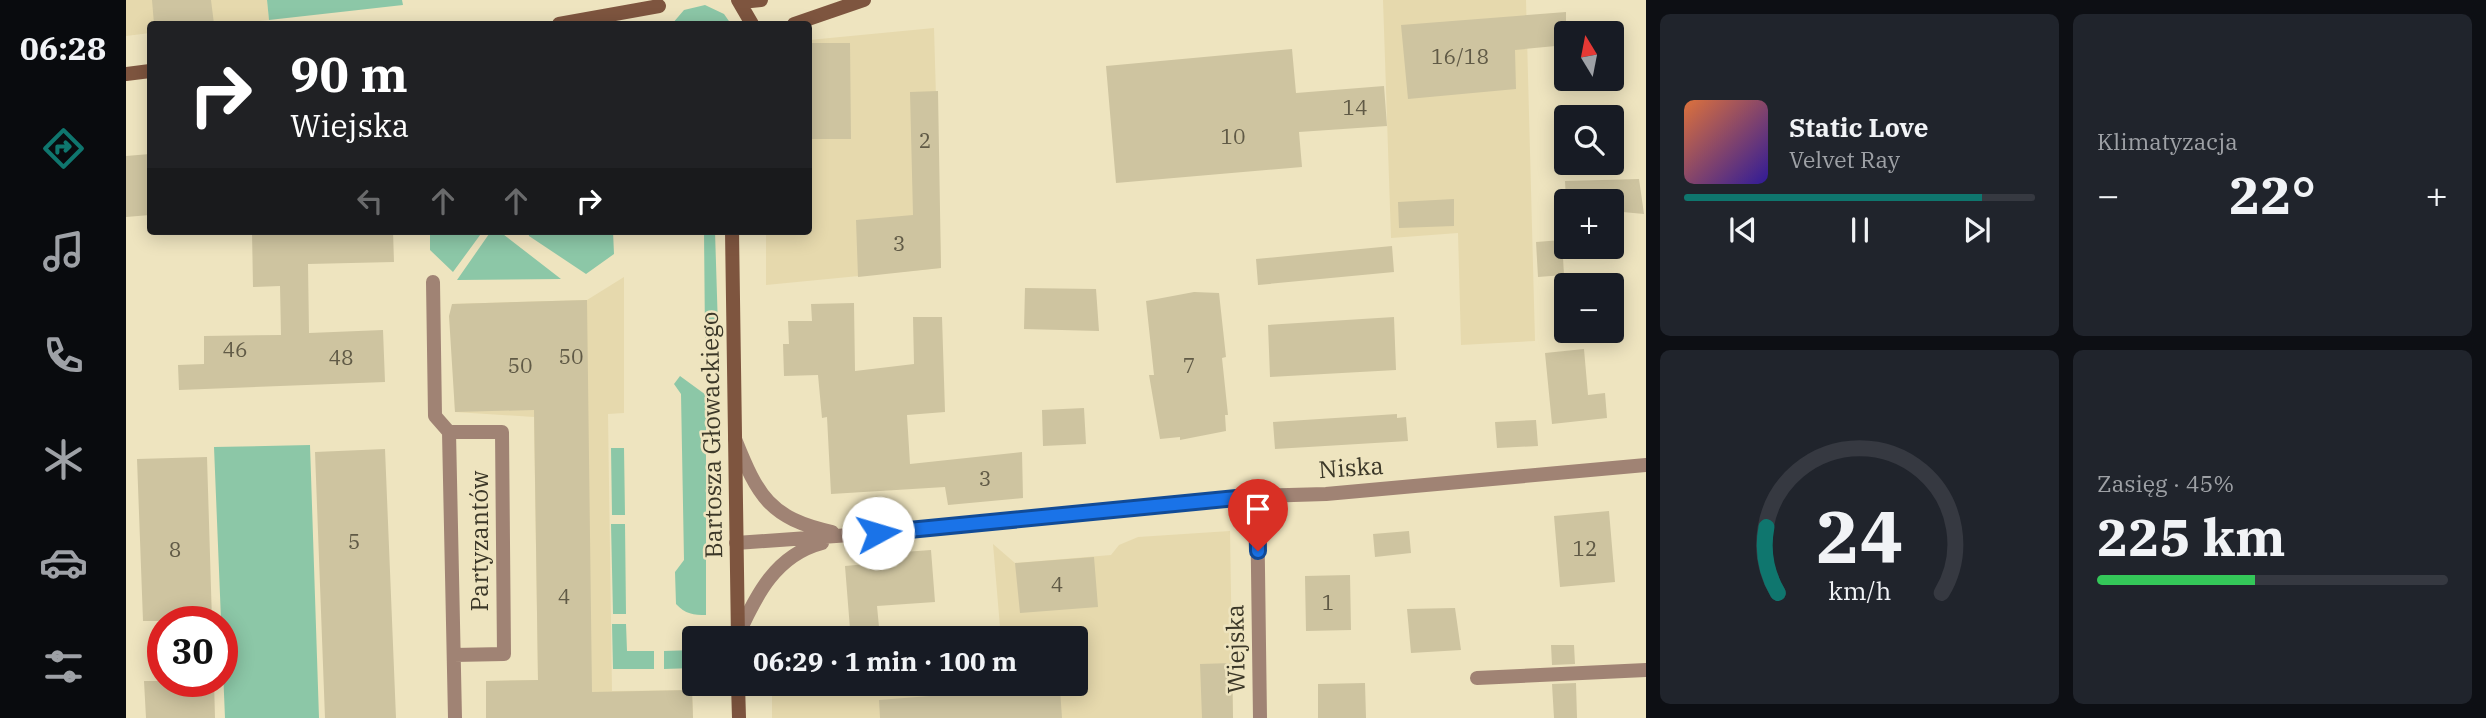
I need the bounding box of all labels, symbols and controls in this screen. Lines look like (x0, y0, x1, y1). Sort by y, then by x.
north arrow (1554, 21, 1624, 91)
map controls (1554, 21, 1624, 343)
text: 06:28 (20, 27, 106, 69)
text: 90 m (290, 42, 408, 105)
house number: 16/18 (1431, 42, 1489, 70)
icon: right (175, 49, 266, 140)
house number: 14 (1342, 93, 1368, 121)
text: Wiejska (290, 104, 409, 146)
button: search (1554, 105, 1624, 175)
text: Static Love (1789, 110, 1928, 144)
house number: 10 (1220, 122, 1246, 150)
icon: directions (39, 124, 88, 173)
house number: 2 (919, 126, 931, 154)
text: Klimatyzacja (2097, 126, 2238, 156)
text: Velvet Ray (1789, 144, 1900, 174)
text: 22° (2229, 161, 2316, 228)
text: − (2097, 170, 2120, 219)
text: + (2425, 170, 2448, 219)
icon: left (351, 182, 389, 220)
icon: ahead (424, 182, 462, 220)
icon: ahead (497, 182, 535, 220)
icon: right (570, 182, 608, 220)
button: + (1554, 189, 1624, 259)
icon: previous (1724, 211, 1762, 249)
icon: pause (1841, 211, 1879, 249)
icon: next (1958, 211, 1996, 249)
icon: music (39, 227, 88, 276)
house number: 3 (893, 229, 905, 257)
button: − (1554, 273, 1624, 343)
street label: Bartosza Głowackiego (693, 311, 729, 559)
icon: phone (39, 331, 88, 380)
house number: 46 (222, 335, 248, 363)
house number: 50 (558, 342, 584, 370)
house number: 48 (328, 343, 354, 371)
house number: 50 (507, 351, 533, 379)
house number: 7 (1183, 351, 1195, 379)
icon: climate (39, 435, 88, 484)
street label: Niska (1317, 449, 1385, 485)
house number: 3 (979, 464, 991, 492)
text: Zasięg · 45% (2097, 468, 2234, 498)
street label: Partyzantów (463, 470, 495, 612)
pin (1228, 479, 1288, 551)
text: 24 (1816, 488, 1903, 583)
icon: arrive (1239, 490, 1277, 528)
position arrow (841, 496, 915, 570)
text: 225 km (2097, 503, 2286, 570)
house number: 5 (348, 527, 360, 555)
house number: 12 (1572, 534, 1598, 562)
house number: 8 (169, 535, 181, 563)
icon: car (39, 538, 88, 587)
house number: 4 (1051, 570, 1063, 598)
text: km/h (1828, 574, 1891, 607)
house number: 4 (558, 582, 570, 610)
house number: 1 (1322, 588, 1334, 616)
street label: Wiejska (1218, 604, 1252, 694)
speed limit sign: 30 (147, 606, 238, 697)
icon: filters (39, 642, 88, 691)
text: 06:29 · 1 min · 100 m (753, 644, 1017, 678)

